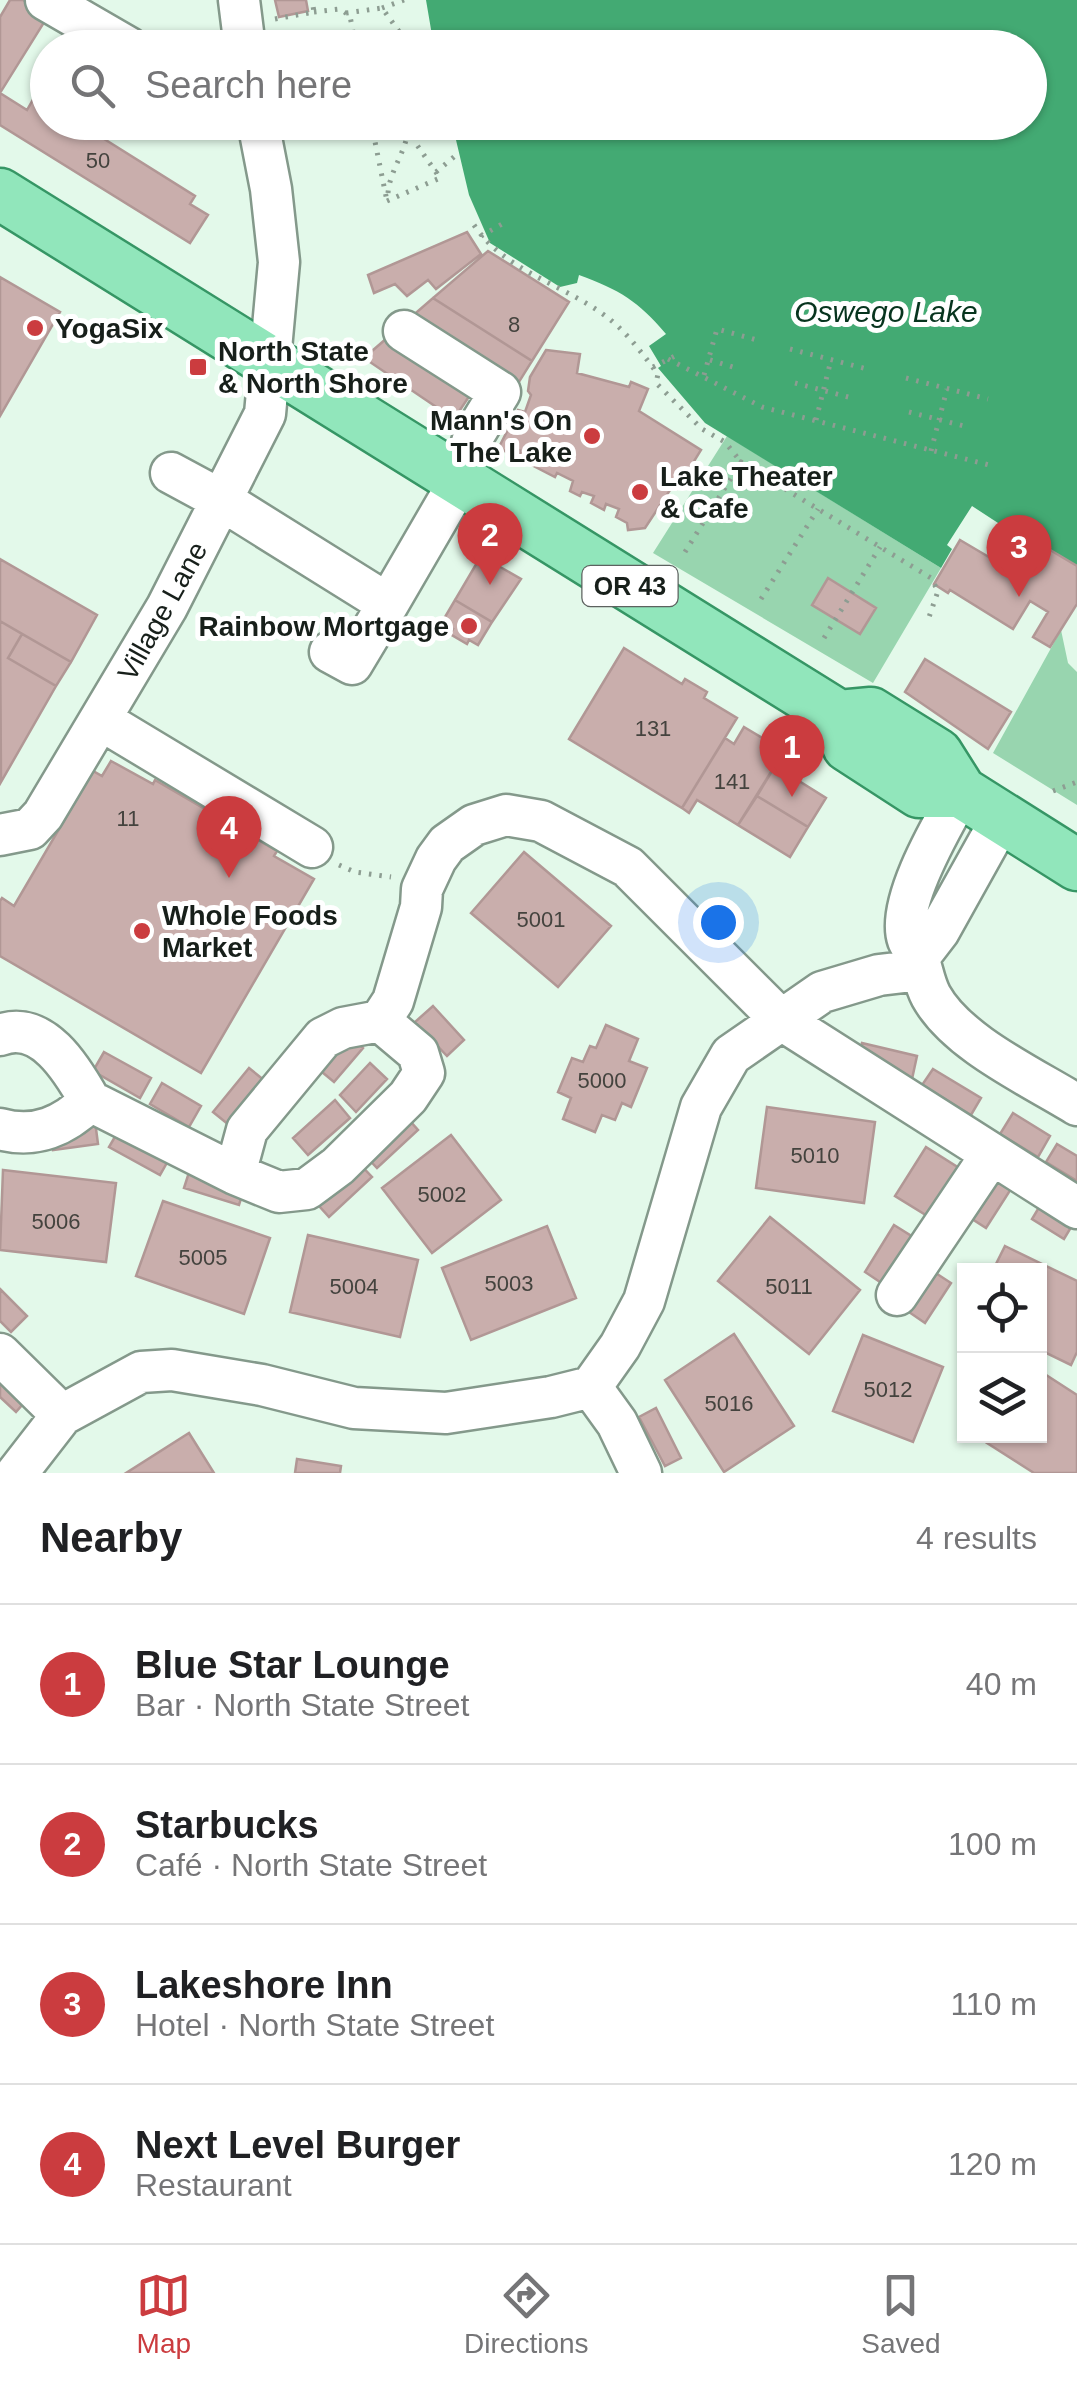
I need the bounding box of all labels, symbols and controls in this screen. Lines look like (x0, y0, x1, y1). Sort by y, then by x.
search box (30, 30, 1047, 140)
icon: search (65, 58, 120, 113)
text: Search here (145, 64, 352, 106)
house number: 50 (86, 148, 110, 173)
water label: Oswego Lake (794, 295, 978, 328)
house number: 8 (508, 312, 520, 337)
place label: YogaSix (55, 313, 164, 344)
marker: YogaSix (24, 317, 46, 339)
place label: North State & North Shore (218, 336, 408, 399)
marker: North State & North Shore (187, 356, 209, 378)
place label: Mann's On The Lake (430, 405, 572, 468)
marker: Mann's On The Lake (581, 425, 603, 447)
place label: Lake Theater & Cafe (660, 461, 833, 524)
marker: Lake Theater & Cafe (629, 481, 651, 503)
pin: 2 (458, 502, 522, 585)
pin: 3 (986, 514, 1052, 597)
street label: Village Lane (112, 537, 213, 686)
road number: OR 43 (582, 566, 678, 606)
place label: Rainbow Mortgage (199, 611, 449, 642)
marker: Rainbow Mortgage (458, 615, 480, 637)
pin: 1 (760, 714, 824, 797)
house number: 131 (635, 716, 671, 741)
house number: 141 (714, 769, 750, 794)
pin: 4 (196, 796, 262, 878)
house number: 11 (117, 806, 139, 831)
your location (693, 897, 744, 948)
place label: Whole Foods Market (162, 900, 338, 963)
house number: 5001 (517, 907, 565, 932)
marker: Whole Foods Market (131, 920, 153, 942)
house number: 5000 (578, 1068, 626, 1093)
house number: 5010 (791, 1143, 839, 1168)
house number: 5002 (418, 1182, 466, 1207)
house number: 5006 (32, 1209, 80, 1234)
house number: 5005 (179, 1245, 227, 1270)
map controls (957, 1263, 1047, 1443)
button: locate (957, 1263, 1047, 1353)
house number: 5003 (485, 1271, 533, 1296)
house number: 5004 (330, 1274, 378, 1299)
house number: 5011 (765, 1274, 813, 1299)
button: layers (957, 1353, 1047, 1443)
house number: 5012 (864, 1377, 912, 1402)
house number: 5016 (705, 1391, 753, 1416)
text: Nearby (40, 1514, 182, 1561)
text: 4 results (916, 1520, 1037, 1556)
text: Blue Star Lounge (135, 1644, 450, 1686)
text: 1 (64, 1666, 81, 1702)
text: 40 m (966, 1666, 1037, 1702)
text: Bar · North State Street (135, 1687, 469, 1723)
text: Starbucks (135, 1804, 319, 1846)
text: 2 (64, 1826, 81, 1862)
text: 100 m (948, 1826, 1037, 1862)
text: Café · North State Street (135, 1847, 487, 1883)
text: Lakeshore Inn (135, 1964, 393, 2006)
text: 3 (64, 1986, 81, 2022)
text: 110 m (950, 1986, 1037, 2022)
text: Hotel · North State Street (135, 2007, 494, 2043)
text: Next Level Burger (135, 2124, 460, 2166)
text: 4 (64, 2146, 81, 2182)
text: 120 m (948, 2146, 1037, 2182)
text: Restaurant (135, 2167, 292, 2203)
tab: Map (136, 2268, 191, 2360)
tab: Directions (464, 2268, 589, 2360)
tab: Saved (861, 2268, 941, 2360)

